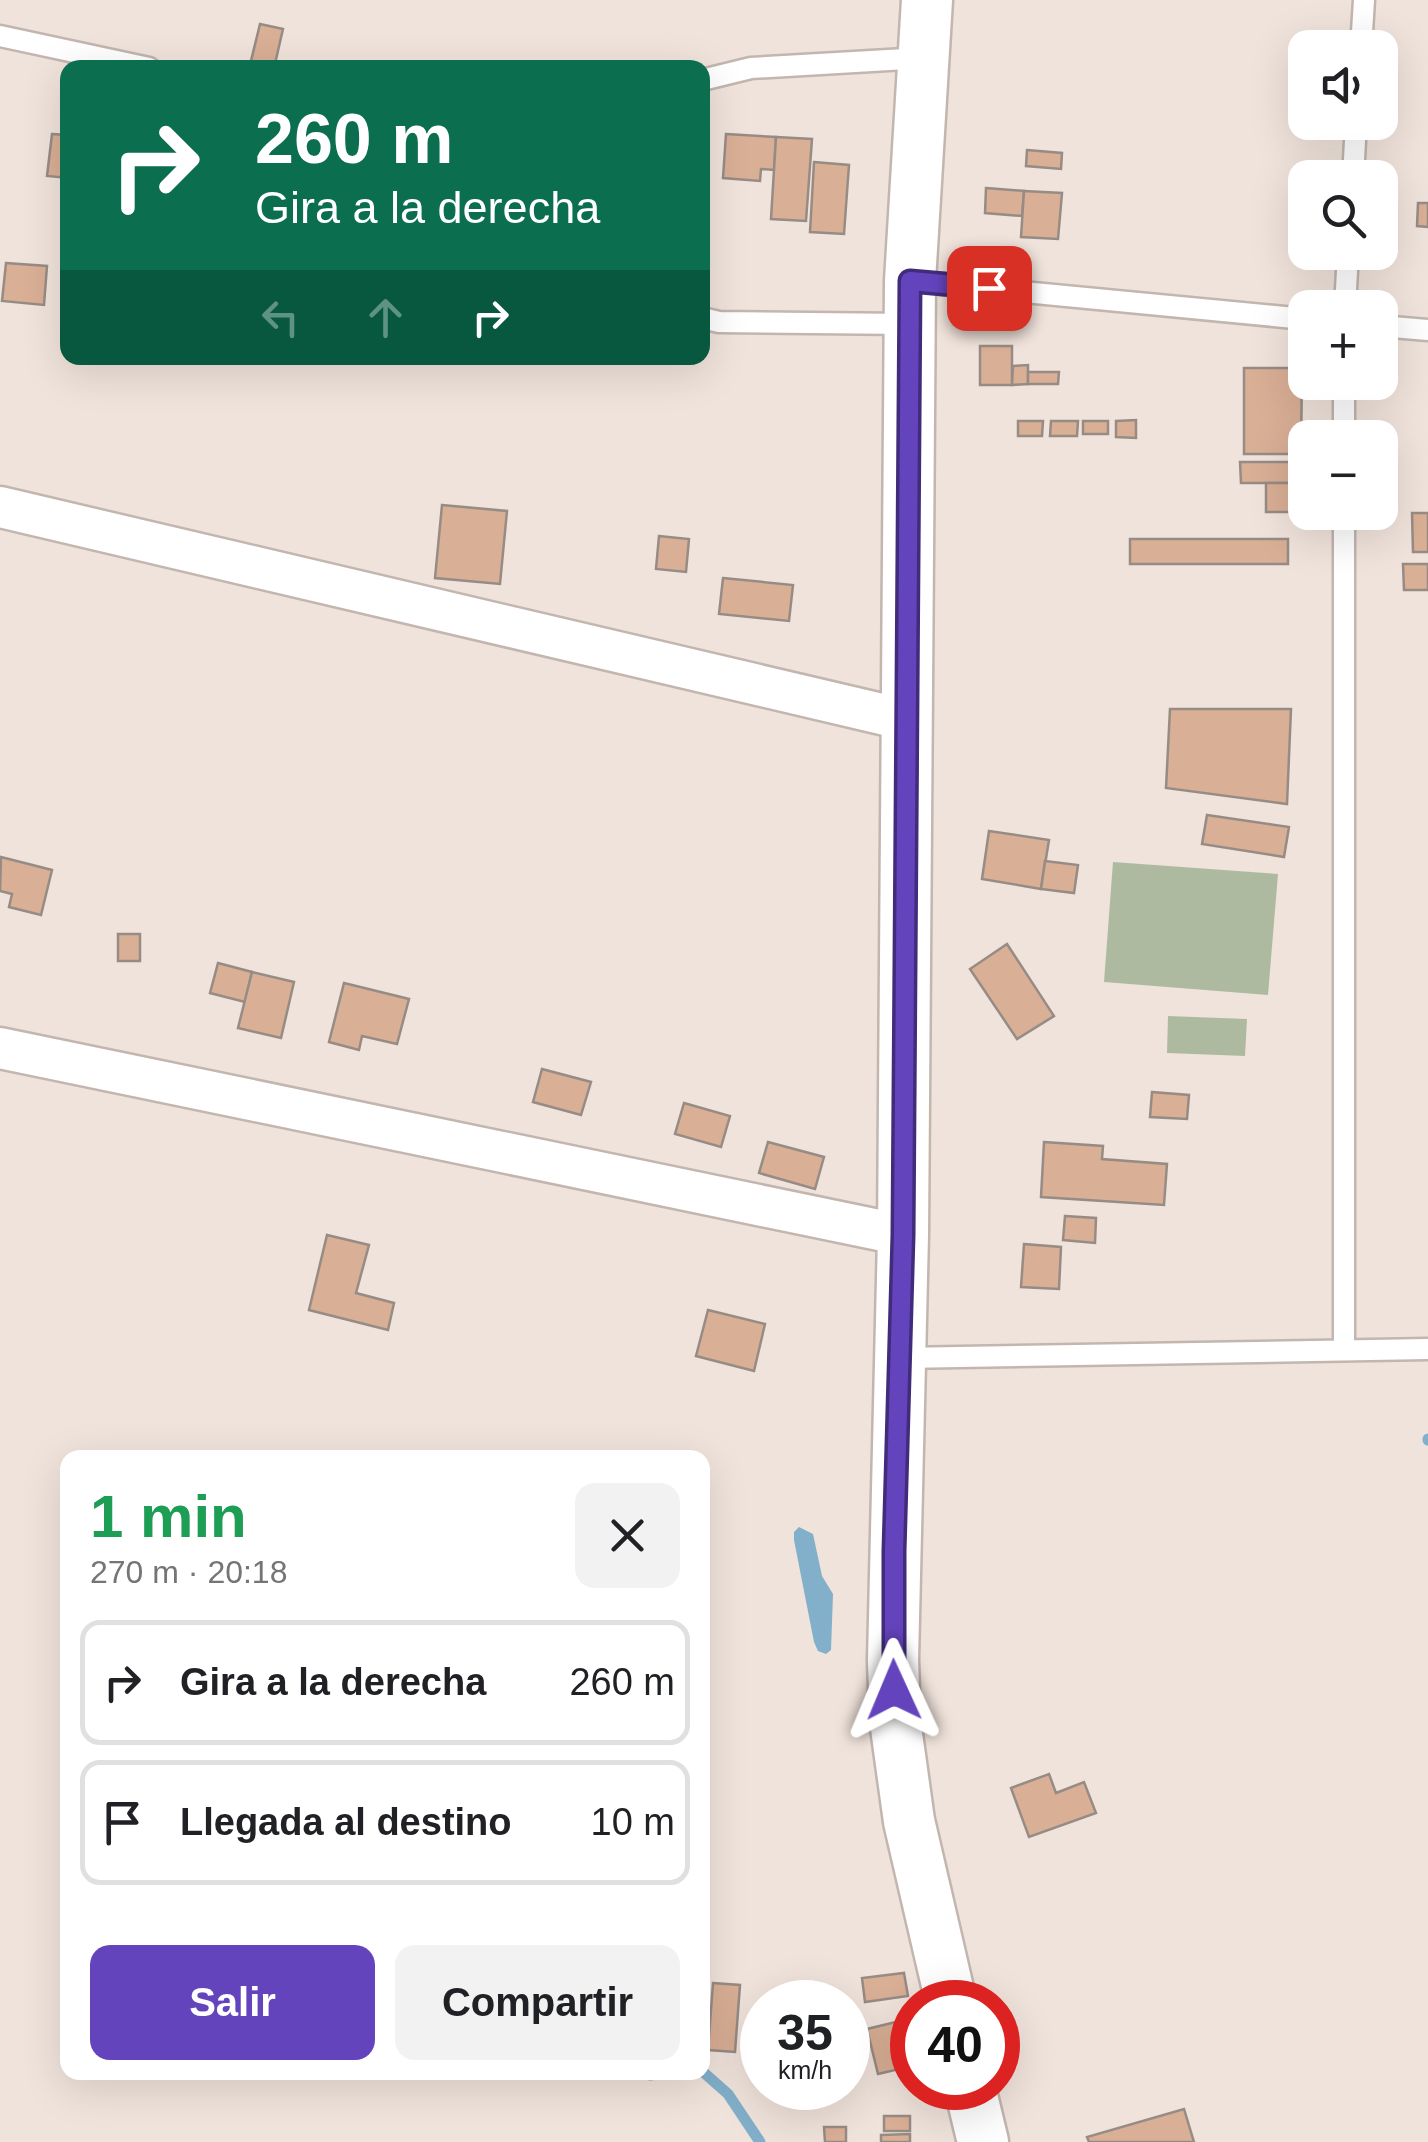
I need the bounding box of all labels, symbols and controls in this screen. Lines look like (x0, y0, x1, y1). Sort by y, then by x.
map controls (1288, 30, 1398, 530)
button: sound (1288, 30, 1398, 140)
icon: right (90, 100, 220, 230)
text: 260 m (255, 100, 453, 178)
button: search (1288, 160, 1398, 270)
text: Gira a la derecha (255, 182, 600, 233)
pin (947, 246, 1032, 331)
icon: arrive (962, 261, 1017, 316)
icon: left (253, 290, 308, 345)
icon: ahead (358, 290, 413, 345)
icon: right (463, 290, 518, 345)
button: + (1288, 290, 1398, 400)
button: − (1288, 420, 1398, 530)
text: 1 min (90, 1483, 247, 1550)
button: close (575, 1483, 680, 1588)
text: 270 m · 20:18 (90, 1554, 287, 1590)
position arrow (842, 1638, 946, 1742)
icon: right (95, 1655, 150, 1710)
text: Gira a la derecha (180, 1661, 486, 1703)
text: 260 m (569, 1661, 675, 1703)
icon: arrive (95, 1795, 150, 1850)
text: Llegada al destino (180, 1801, 512, 1843)
text: 10 m (591, 1801, 675, 1843)
button: Salir (90, 1945, 375, 2060)
button: Compartir (395, 1945, 680, 2060)
speed limit sign: 40 (890, 1980, 1020, 2110)
text: 35 (777, 2005, 833, 2061)
text: km/h (778, 2056, 832, 2084)

